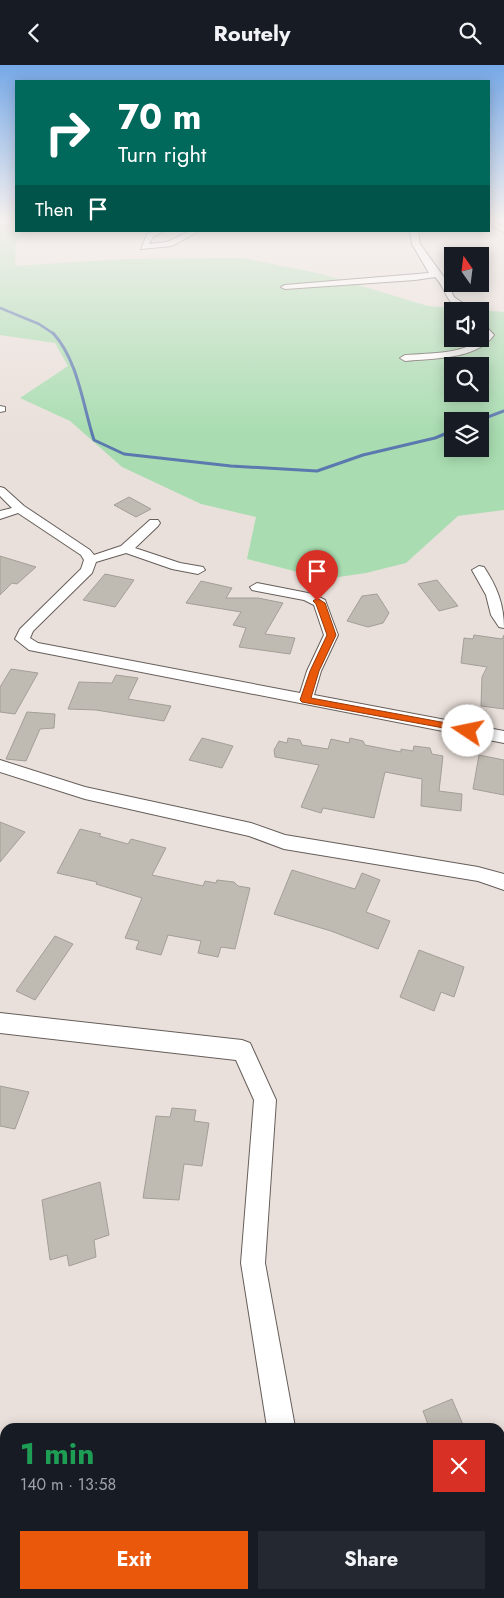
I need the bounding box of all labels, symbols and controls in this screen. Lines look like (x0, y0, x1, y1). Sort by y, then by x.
text: Routely (214, 17, 290, 49)
icon: back (20, 19, 48, 47)
icon: search (456, 19, 484, 47)
text: 70 m (118, 92, 201, 142)
icon: right (35, 100, 100, 165)
text: Turn right (118, 138, 206, 170)
icon: arrive (84, 195, 112, 223)
text: Then (35, 196, 74, 223)
north arrow (444, 247, 489, 293)
map controls (444, 247, 489, 457)
button: sound (444, 302, 489, 347)
button: search (444, 357, 489, 402)
button: layers (444, 412, 489, 457)
pin (296, 550, 338, 601)
icon: arrive (303, 557, 331, 585)
position arrow (441, 704, 493, 756)
text: 1 min (20, 1432, 94, 1475)
button: close (433, 1440, 485, 1492)
text: 140 m · 13:58 (20, 1473, 116, 1496)
button: Exit (20, 1531, 248, 1589)
button: Share (258, 1531, 485, 1589)

